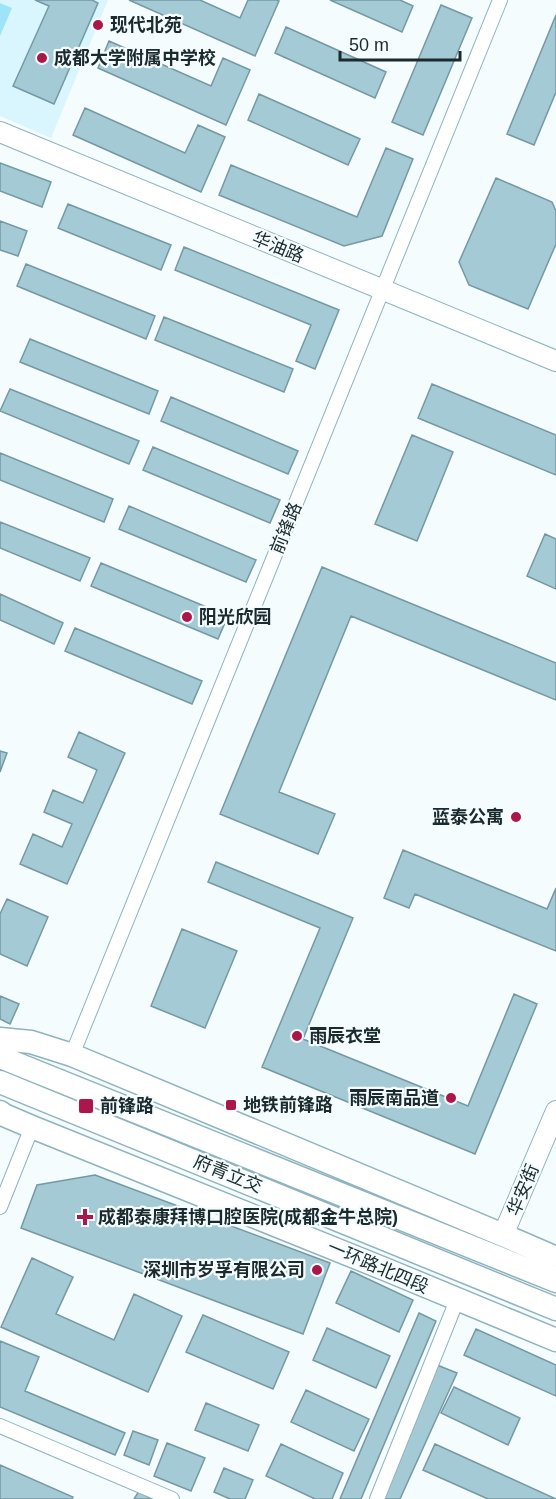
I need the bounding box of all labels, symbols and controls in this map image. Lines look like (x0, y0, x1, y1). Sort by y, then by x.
place label: 现代北苑 (110, 15, 182, 35)
marker: 现代北苑 (91, 18, 105, 32)
scale bar (340, 24, 460, 62)
text: 50 m (349, 35, 389, 55)
place label: 成都大学附属中学校 (54, 48, 216, 68)
marker: 成都大学附属中学校 (35, 51, 49, 65)
street label: 华油路 (249, 228, 307, 266)
street label: 前锋路 (267, 499, 305, 557)
place label: 阳光欣园 (199, 607, 271, 627)
marker: 阳光欣园 (180, 610, 194, 624)
place label: 蓝泰公寓 (432, 807, 504, 827)
marker: 蓝泰公寓 (509, 810, 523, 824)
place label: 雨辰衣堂 (309, 1026, 381, 1046)
marker: 雨辰衣堂 (290, 1029, 304, 1043)
place label: 雨辰南品道 (349, 1088, 439, 1108)
marker: 雨辰南品道 (444, 1091, 458, 1105)
place label: 地铁前锋路 (243, 1095, 333, 1115)
place label: 前锋路 (100, 1096, 154, 1116)
marker: 前锋路 (77, 1097, 95, 1115)
marker: 地铁前锋路 (224, 1098, 238, 1112)
street label: 府青立交 (191, 1151, 265, 1197)
street label: 华安街 (503, 1161, 543, 1219)
place label: 成都泰康拜博口腔医院(成都金牛总院) (98, 1207, 398, 1227)
marker: 成都泰康拜博口腔医院(成都金牛总院) (76, 1208, 94, 1226)
street label: 一环路北四段 (324, 1237, 432, 1297)
place label: 深圳市岁孚有限公司 (143, 1259, 305, 1280)
marker: 深圳市岁孚有限公司 (310, 1263, 324, 1277)

